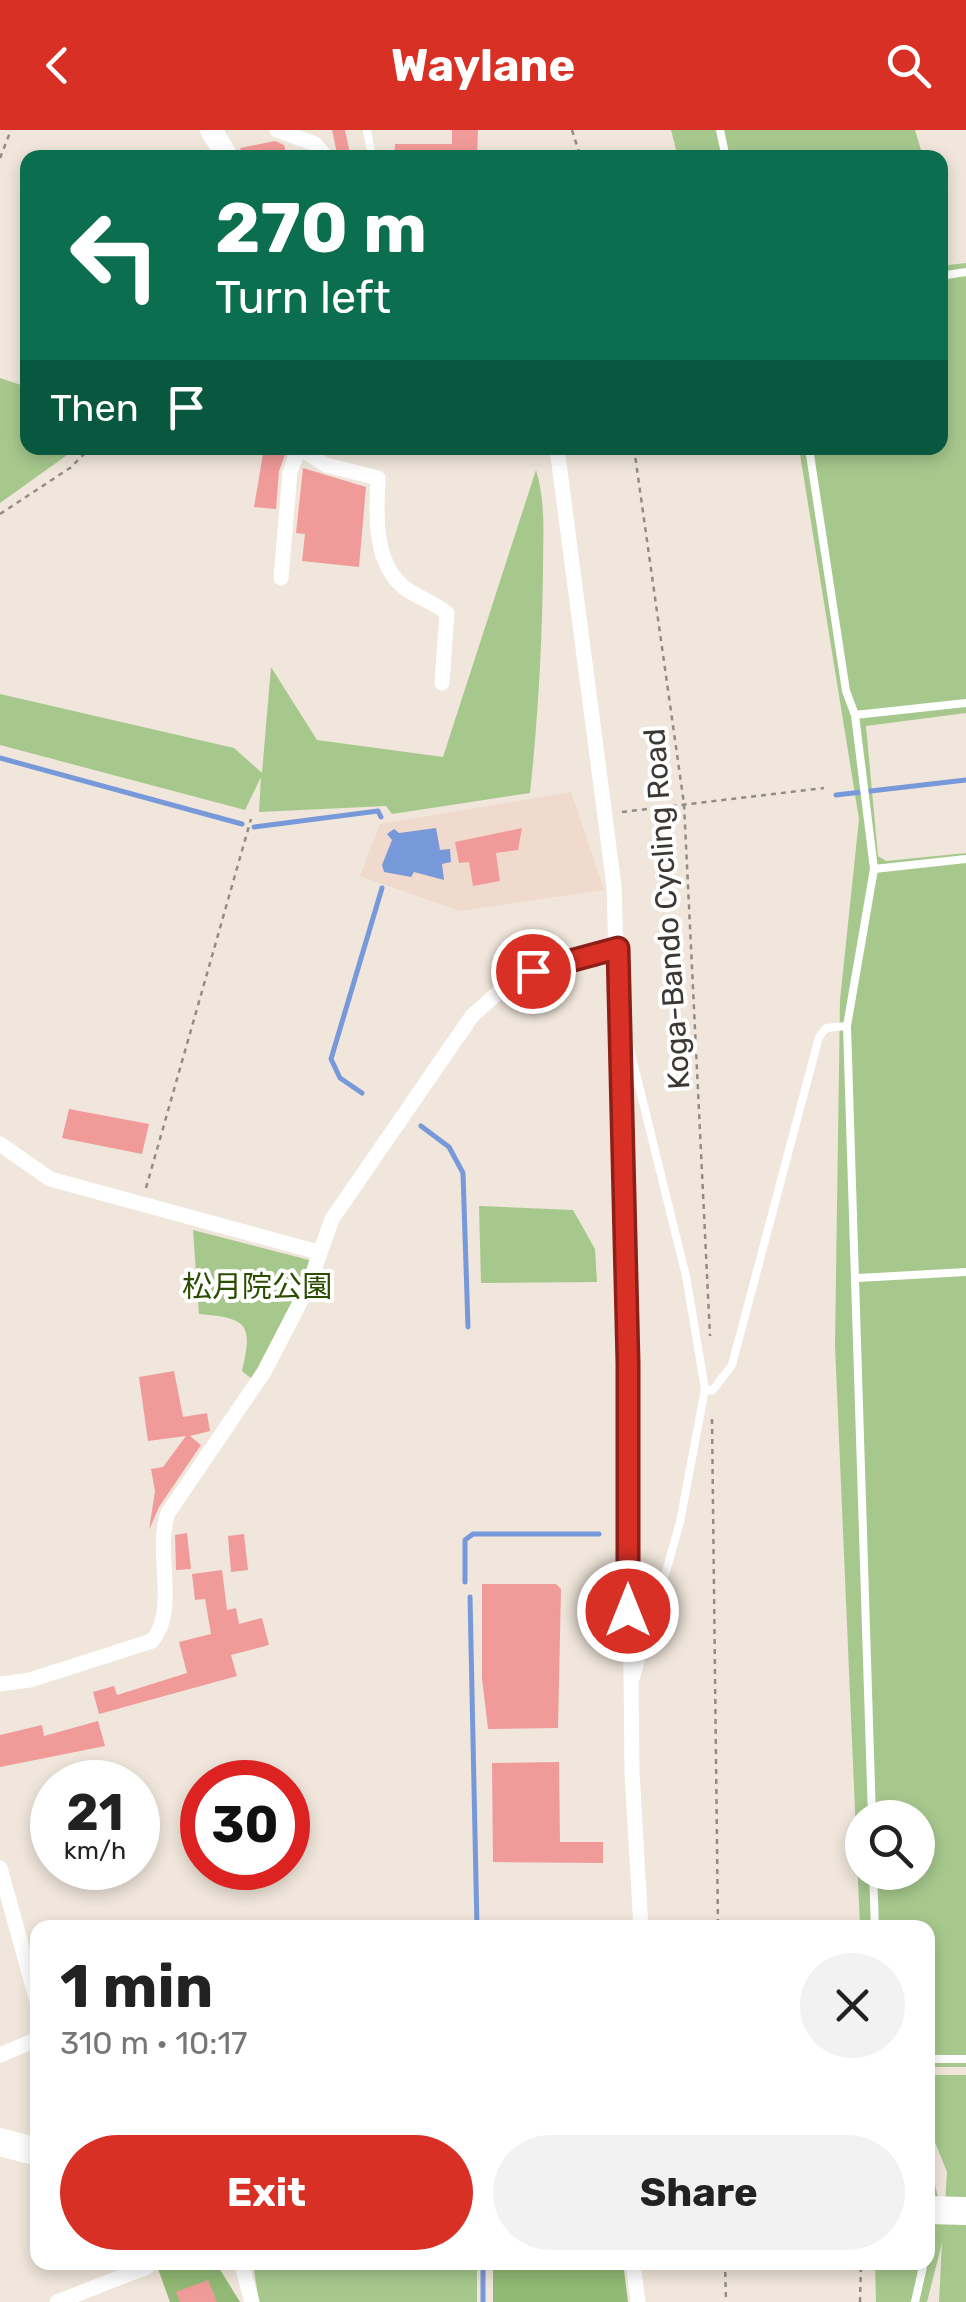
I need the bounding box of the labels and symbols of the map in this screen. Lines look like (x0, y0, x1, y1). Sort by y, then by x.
street label: Koga-Bando Cycling Road (636, 727, 698, 1091)
pin (491, 929, 576, 1014)
park label: 松月院公園 (182, 1269, 332, 1305)
position arrow (576, 1559, 680, 1663)
speed limit sign: 30 (180, 1760, 310, 1890)

